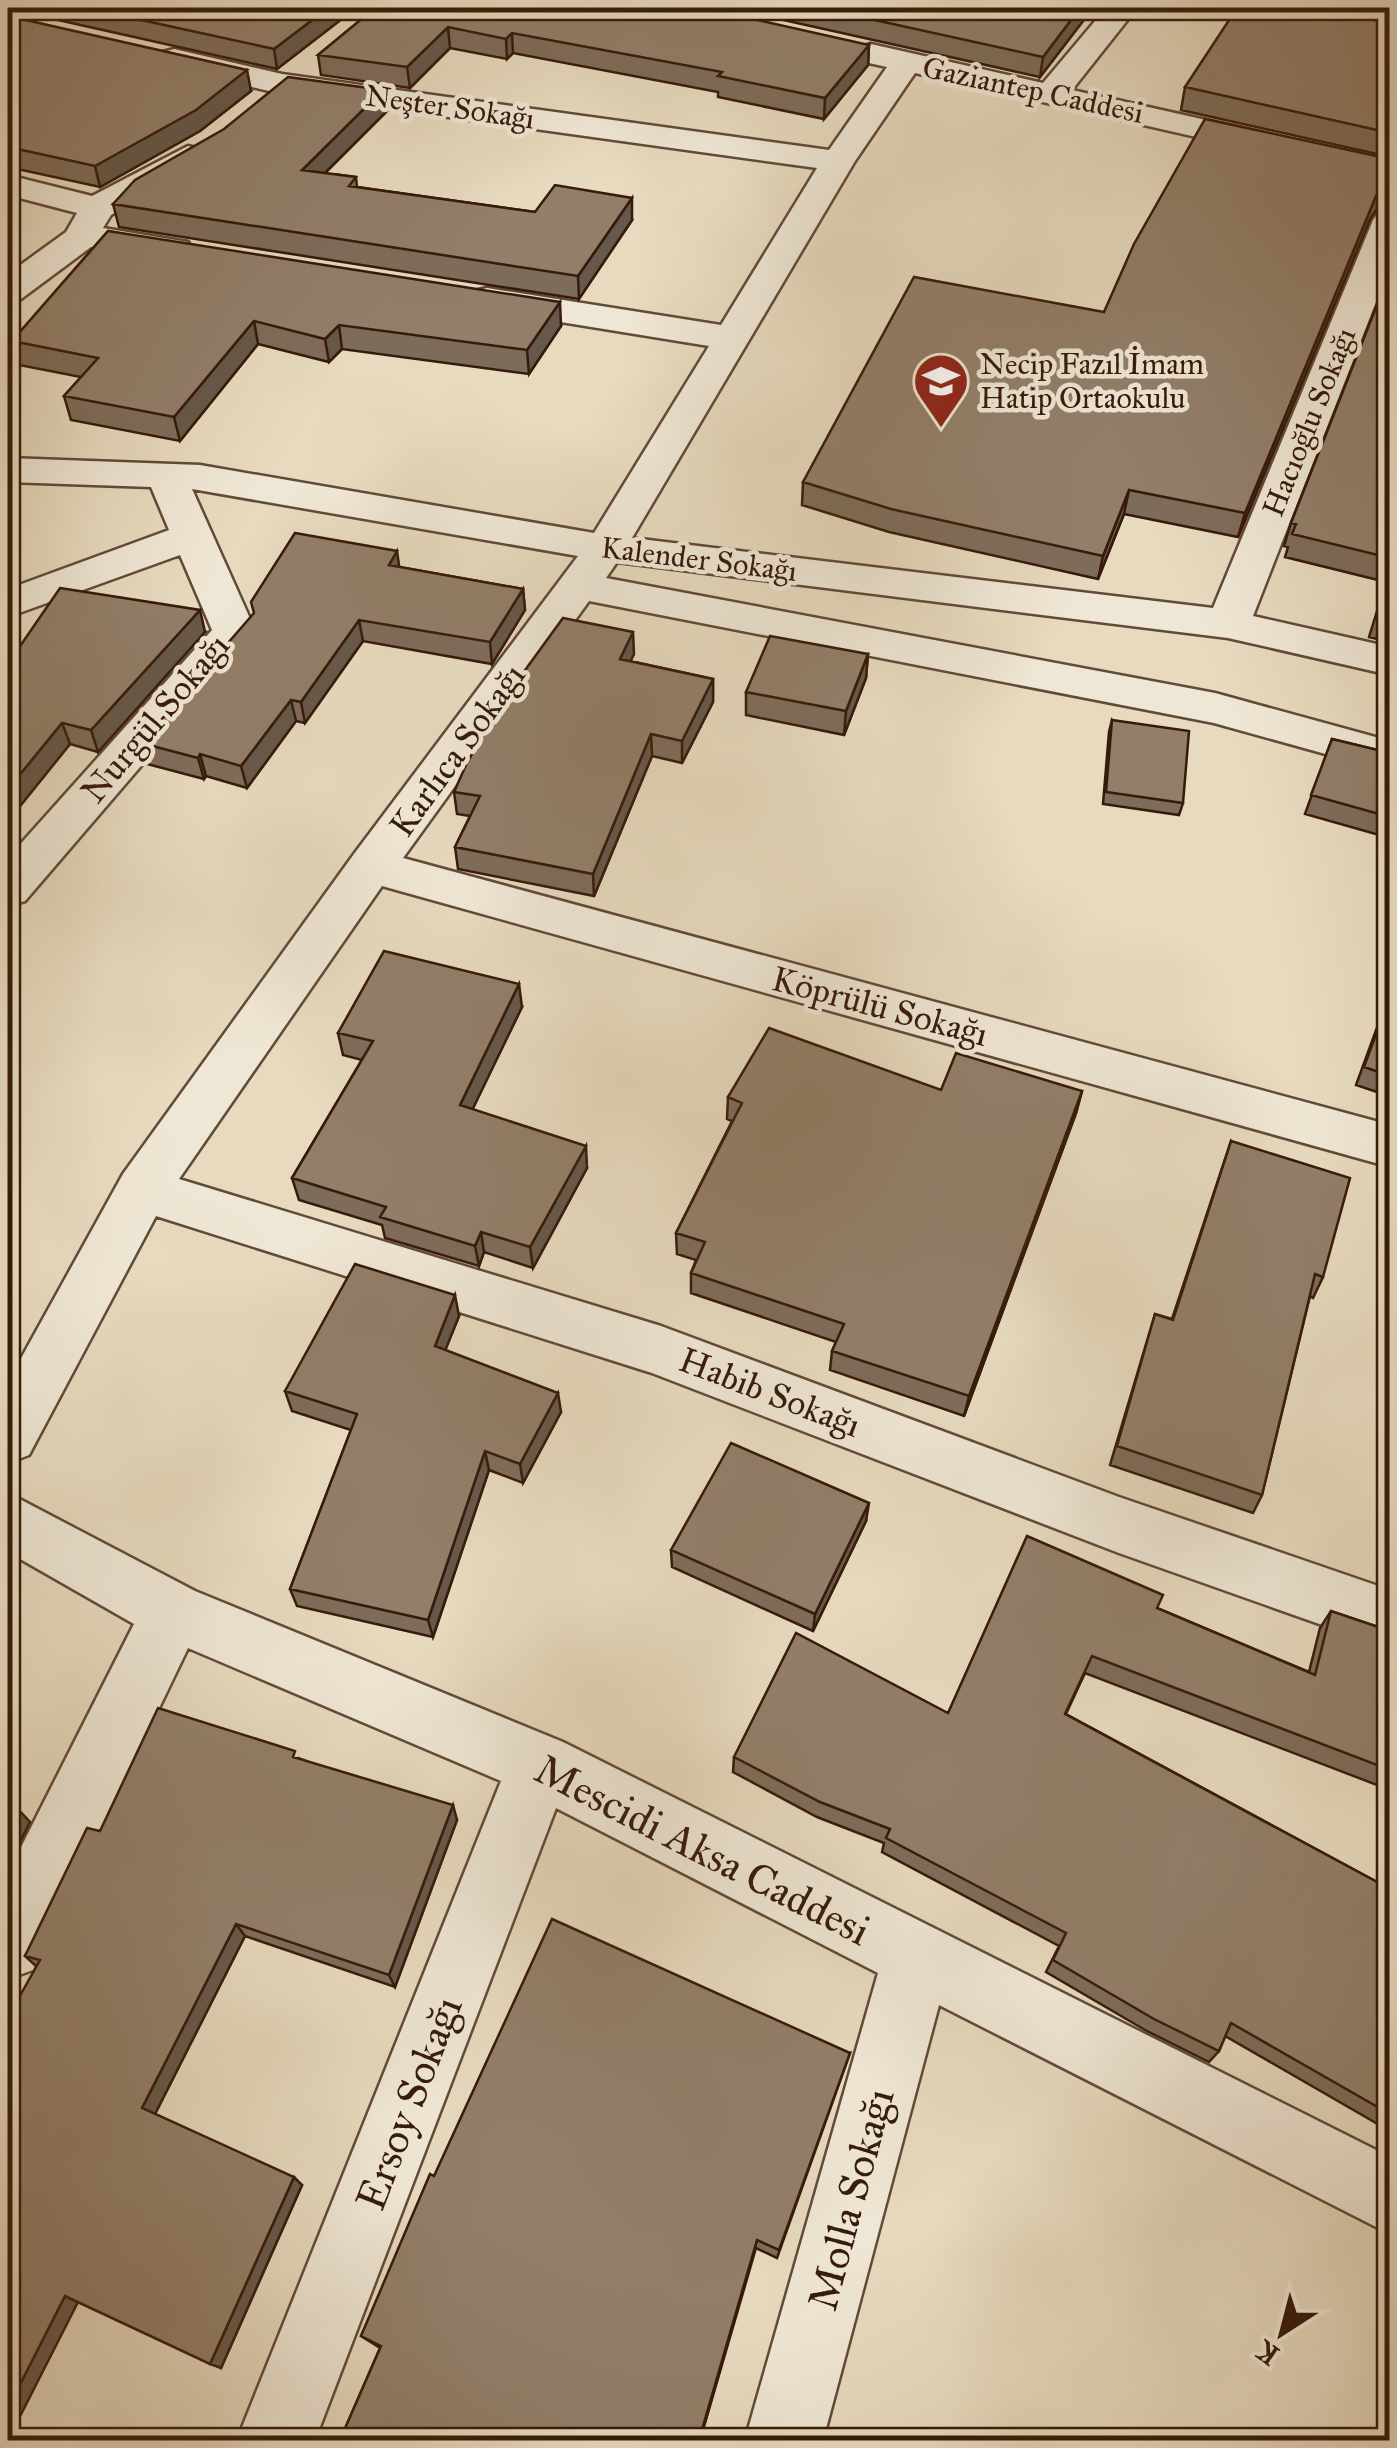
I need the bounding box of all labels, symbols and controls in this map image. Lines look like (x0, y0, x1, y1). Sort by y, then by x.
street label: Gaziantep Caddesi (919, 49, 1147, 131)
street label: Neşter Sokağı (363, 77, 537, 137)
street label: Hacıoğlu Sokağı (1255, 322, 1363, 522)
place label: Necip Fazıl İmam Hatip Ortaokulu (980, 346, 1204, 416)
school or university icon: Necip Fazıl İmam Hatip Ortaokulu (911, 351, 971, 430)
street label: Kalender Sokağı (599, 529, 799, 589)
street label: Nurgül Sokağı (72, 625, 239, 812)
street label: Karlıca Sokağı (380, 655, 535, 845)
street label: Köprülü Sokağı (767, 957, 993, 1056)
street label: Habib Sokağı (673, 1338, 867, 1447)
street label: Mescidi Aksa Caddesi (526, 1743, 879, 1957)
street label: Ersoy Sokağı (344, 1989, 473, 2218)
street label: Molla Sokağı (796, 2083, 906, 2316)
north arrow (1232, 2283, 1332, 2383)
text: K (1248, 2332, 1286, 2373)

